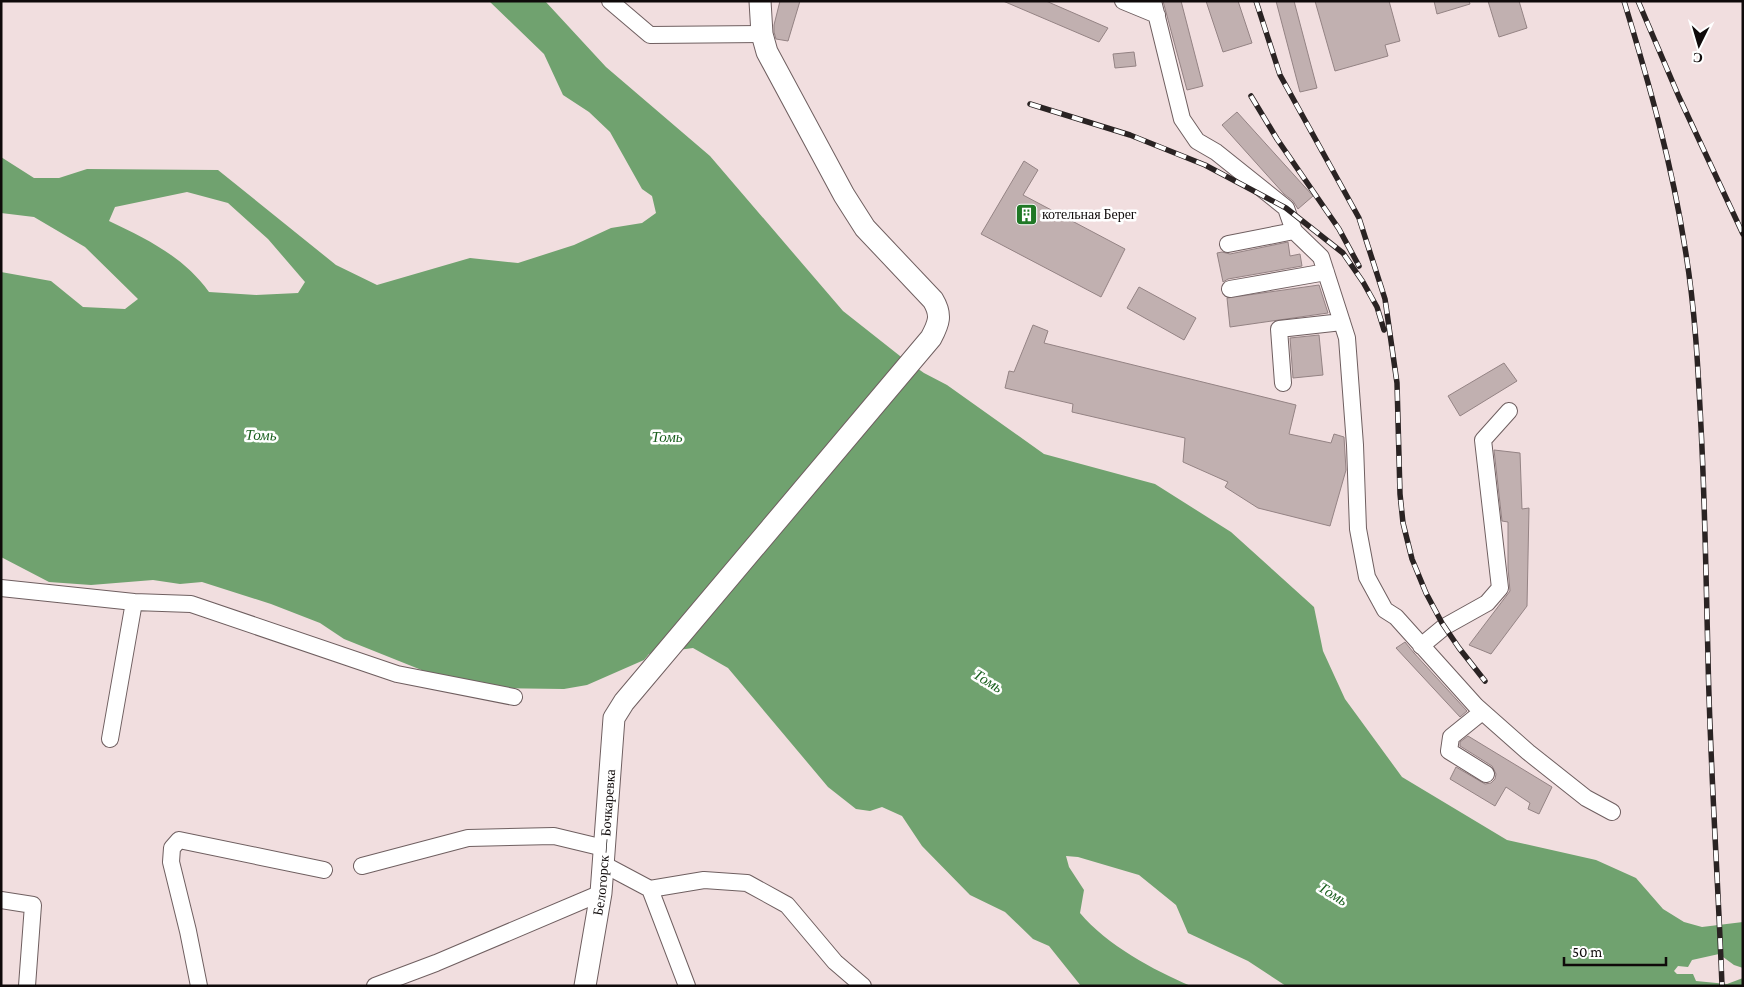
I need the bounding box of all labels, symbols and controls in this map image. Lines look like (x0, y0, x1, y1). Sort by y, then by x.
north arrow (1674, 20, 1724, 70)
text: С (1692, 50, 1704, 66)
building icon: котельная Берег (1014, 202, 1038, 226)
place label: котельная Берег (1042, 206, 1137, 222)
water label: Томь (245, 427, 277, 443)
water label: Томь (651, 429, 683, 445)
water label: Томь (971, 666, 1006, 696)
street label: Белогорск — Бочкаревка (589, 768, 618, 917)
water label: Томь (1316, 879, 1351, 909)
scale bar (1564, 934, 1666, 966)
text: 50 m (1572, 944, 1602, 960)

